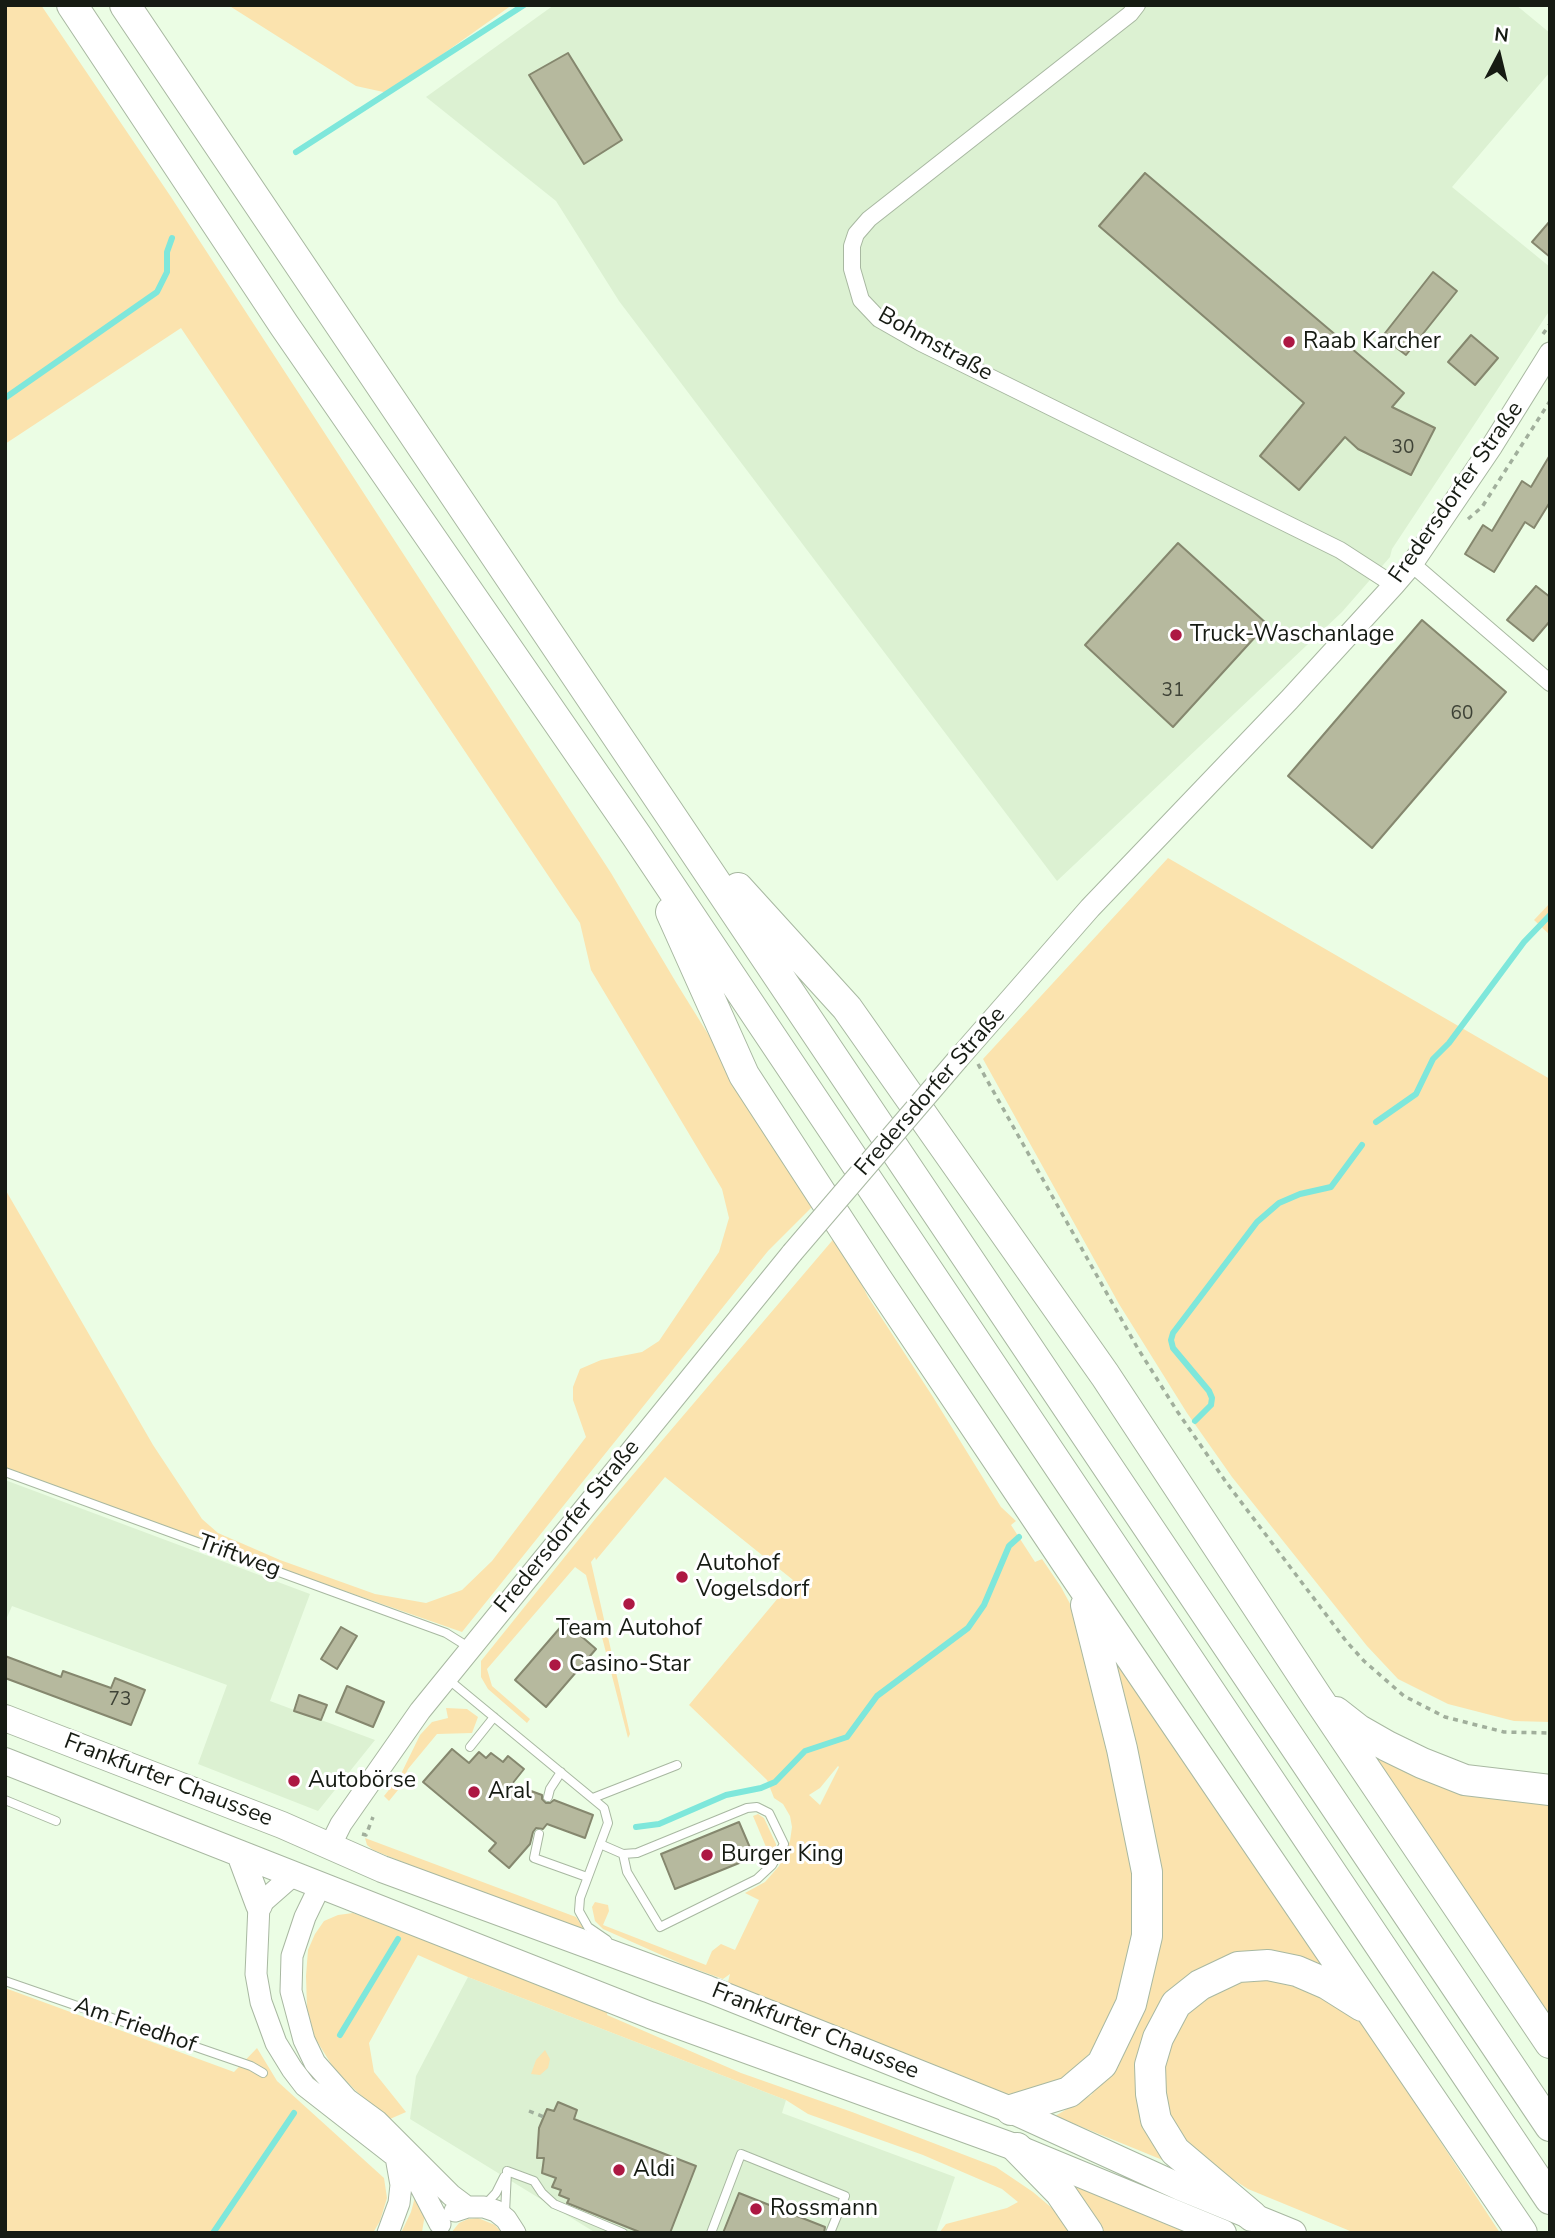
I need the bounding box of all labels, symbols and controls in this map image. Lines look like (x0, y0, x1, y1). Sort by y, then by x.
north arrow (1464, 21, 1534, 91)
text: N (1493, 21, 1510, 49)
street label: Bohmstraße (873, 302, 997, 388)
place label: Raab Karcher (1303, 328, 1441, 356)
marker: Raab Karcher (1281, 334, 1297, 350)
street label: Fredersdorfer Straße (1384, 397, 1530, 589)
house number: 30 (1392, 437, 1414, 459)
place label: Truck-Waschanlage (1190, 621, 1394, 649)
marker: Truck-Waschanlage (1168, 627, 1184, 643)
house number: 31 (1162, 680, 1184, 702)
house number: 60 (1451, 703, 1473, 725)
street label: Fredersdorfer Straße (850, 1002, 1012, 1182)
street label: Fredersdorfer Straße (490, 1435, 646, 1619)
street label: Triftweg (194, 1529, 284, 1585)
place label: Autohof Vogelsdorf (696, 1550, 809, 1604)
marker: Autohof Vogelsdorf (674, 1569, 690, 1585)
marker: Team Autohof (621, 1596, 637, 1612)
place label: Team Autohof (556, 1615, 702, 1643)
place label: Casino-Star (569, 1651, 691, 1679)
marker: Casino-Star (547, 1657, 563, 1673)
house number: 73 (109, 1689, 131, 1711)
street label: Frankfurter Chaussee (60, 1728, 276, 1834)
place label: Autobörse (308, 1767, 416, 1795)
marker: Autobörse (286, 1773, 302, 1789)
place label: Aral (488, 1778, 532, 1806)
marker: Aral (466, 1784, 482, 1800)
place label: Burger King (721, 1841, 844, 1869)
marker: Burger King (699, 1847, 715, 1863)
street label: Frankfurter Chaussee (707, 1978, 923, 2086)
street label: Am Friedhof (70, 1992, 200, 2060)
place label: Aldi (633, 2156, 675, 2184)
marker: Aldi (611, 2162, 627, 2178)
place label: Rossmann (770, 2195, 878, 2223)
marker: Rossmann (748, 2201, 764, 2217)

